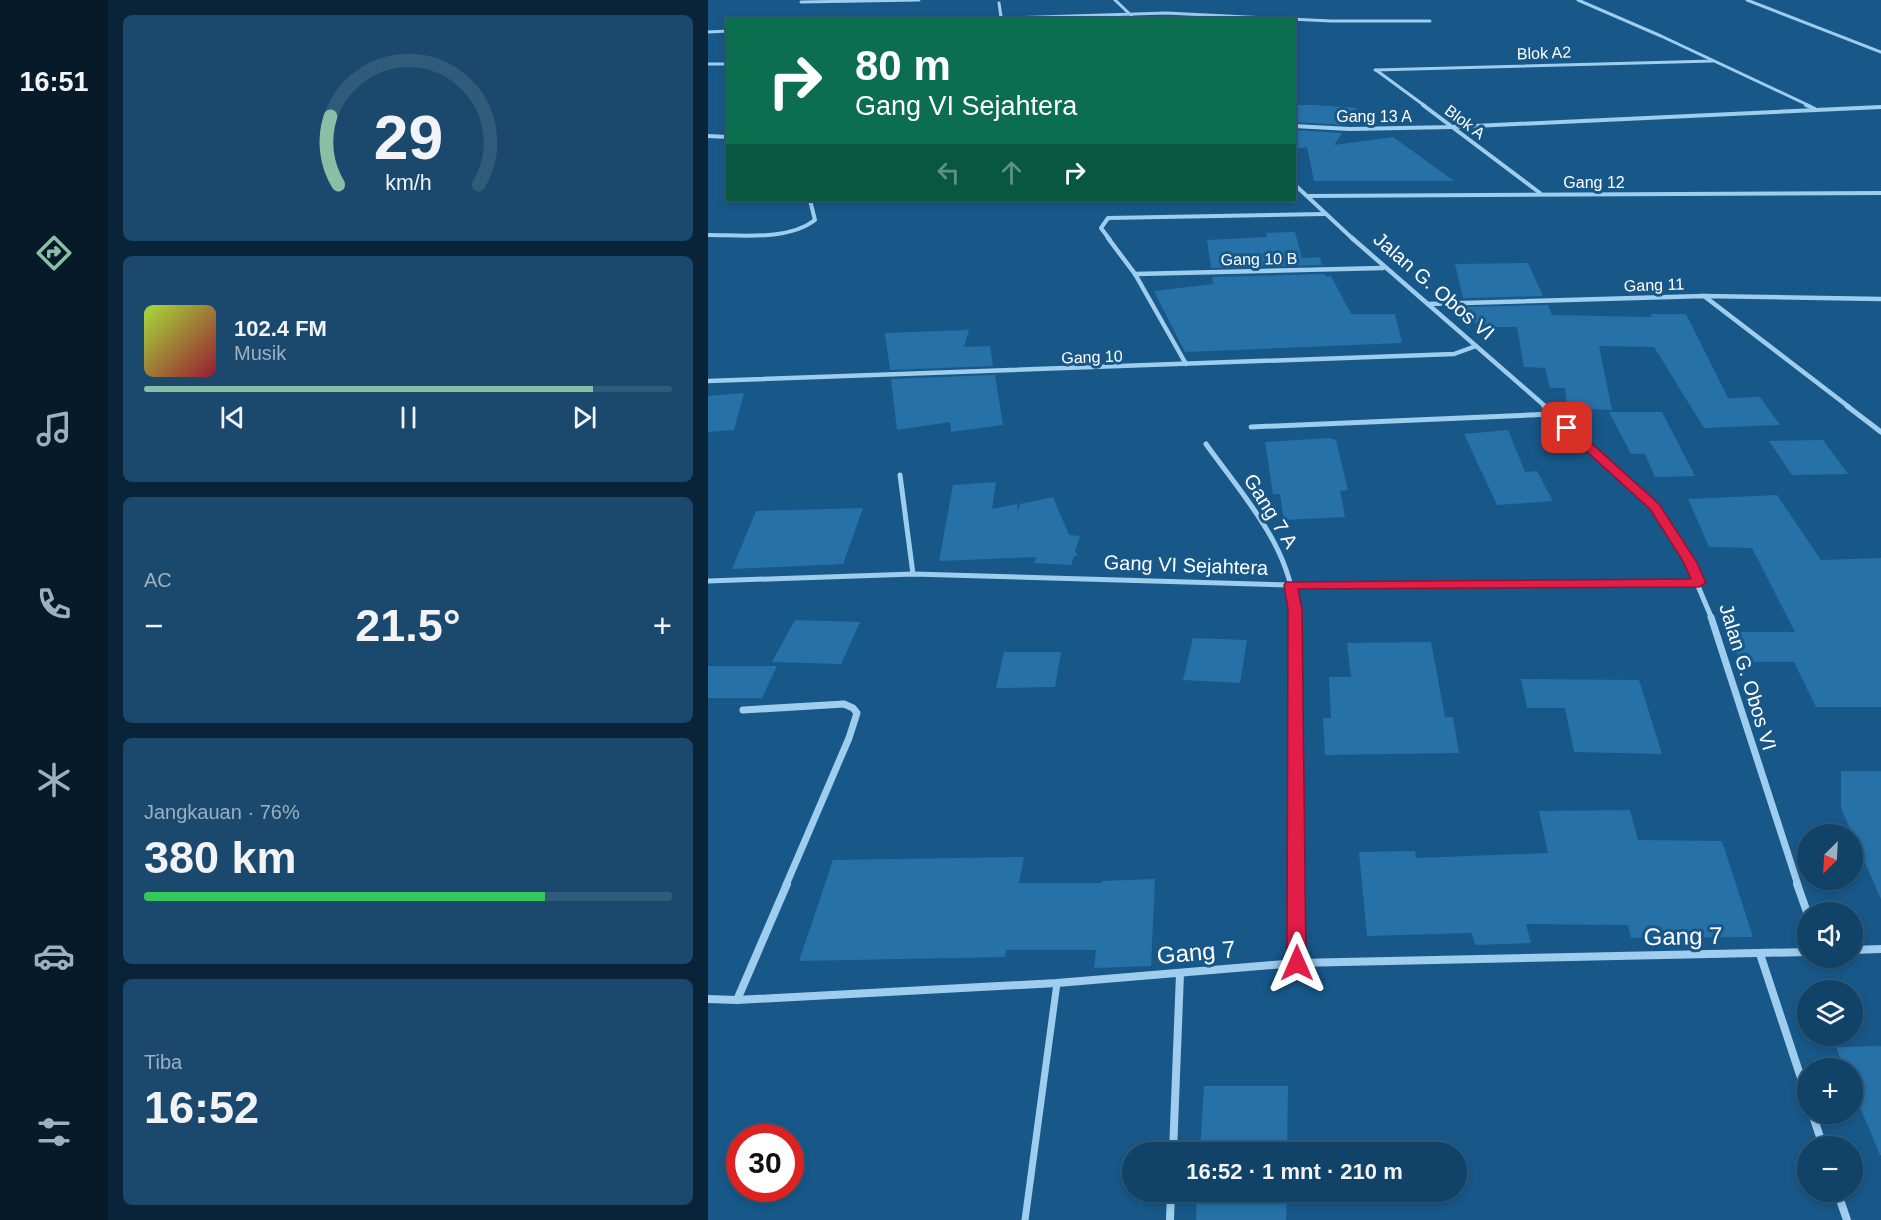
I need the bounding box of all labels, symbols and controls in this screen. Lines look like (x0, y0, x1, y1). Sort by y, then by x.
icon: right (756, 42, 834, 120)
text: 80 m (855, 42, 951, 89)
street label: Blok A2 (1517, 44, 1572, 62)
text: 16:51 (19, 67, 89, 97)
text: Gang VI Sejahtera (855, 91, 1077, 121)
street label: Blok A (1442, 102, 1488, 143)
text: 29 (373, 103, 443, 172)
street label: Gang 13 A (1336, 108, 1412, 125)
icon: left (932, 156, 965, 189)
icon: ahead (995, 156, 1028, 189)
icon: right (1058, 156, 1091, 189)
text: km/h (385, 171, 431, 195)
street label: Gang 12 (1563, 174, 1625, 191)
street label: Jalan G. Obos VI (1369, 228, 1499, 344)
icon: directions (33, 232, 75, 274)
street label: Gang 10 B (1221, 250, 1297, 268)
street label: Gang 11 (1624, 275, 1684, 295)
text: 102.4 FM (234, 316, 327, 341)
text: Musik (234, 342, 286, 364)
street label: Gang 10 (1061, 347, 1123, 367)
icon: previous (216, 401, 249, 434)
icon: pause (392, 401, 425, 434)
icon: next (568, 401, 601, 434)
pin (1541, 402, 1592, 453)
icon: music (33, 408, 75, 450)
icon: arrive (1550, 411, 1583, 444)
street label: Gang 7 A (1240, 470, 1303, 553)
street label: Gang VI Sejahtera (1103, 551, 1269, 579)
text: AC (144, 569, 172, 591)
icon: phone (33, 583, 75, 625)
text: 21.5° (355, 600, 461, 651)
street label: Jalan G. Obos VI (1715, 601, 1781, 753)
text: − (144, 607, 163, 644)
text: + (653, 607, 672, 644)
icon: climate (33, 759, 75, 801)
text: Jangkauan · 76% (144, 801, 300, 823)
north arrow (1797, 824, 1863, 890)
map controls (1797, 824, 1863, 1202)
text: 380 km (144, 832, 297, 883)
button: sound (1797, 902, 1863, 968)
street label: Gang 7 (1643, 922, 1723, 950)
position arrow (1265, 931, 1329, 995)
icon: car (33, 935, 75, 977)
street label: Gang 7 (1156, 935, 1236, 969)
button: layers (1797, 980, 1863, 1046)
text: Tiba (144, 1051, 182, 1073)
button: + (1797, 1058, 1863, 1124)
text: 16:52 (144, 1082, 259, 1133)
icon: filters (33, 1111, 75, 1153)
speed limit sign: 30 (726, 1124, 804, 1202)
button: − (1797, 1136, 1863, 1202)
text: 16:52 · 1 mnt · 210 m (1186, 1159, 1403, 1184)

